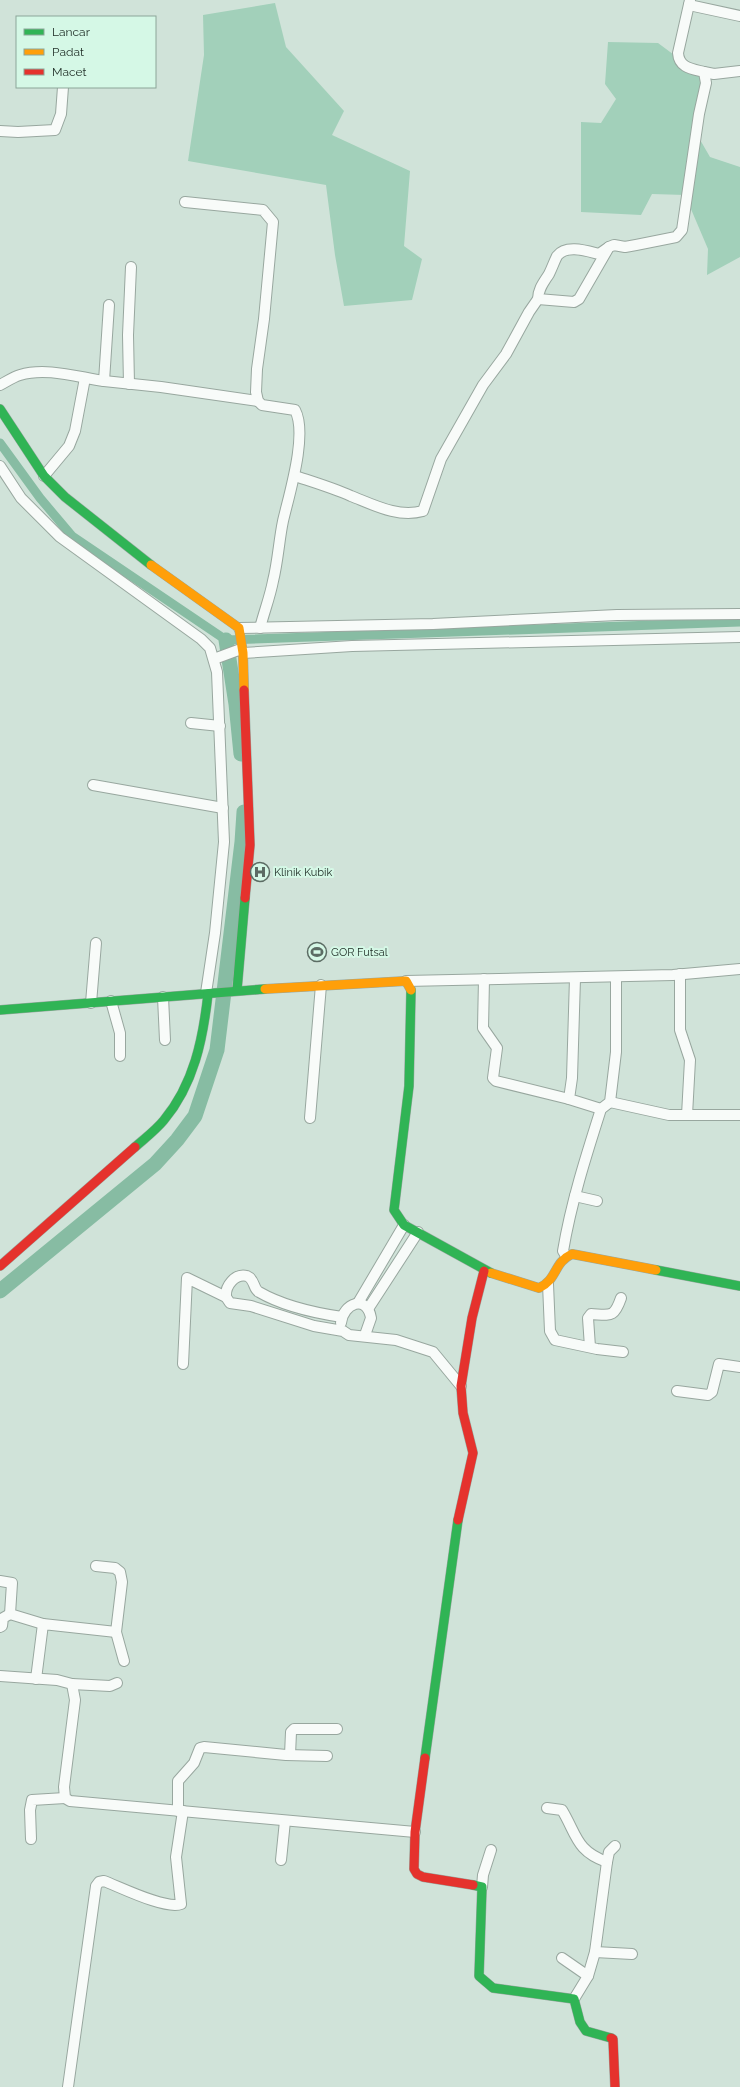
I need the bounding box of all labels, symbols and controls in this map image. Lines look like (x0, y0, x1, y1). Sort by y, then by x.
legend (16, 16, 156, 88)
text: Lancar (52, 25, 91, 39)
text: Padat (52, 45, 84, 59)
text: Macet (52, 65, 87, 79)
hospital icon: Klinik Kubik (249, 861, 271, 883)
place label: Klinik Kubik (274, 866, 333, 879)
sports icon: GOR Futsal (306, 941, 328, 963)
place label: GOR Futsal (331, 946, 388, 959)

